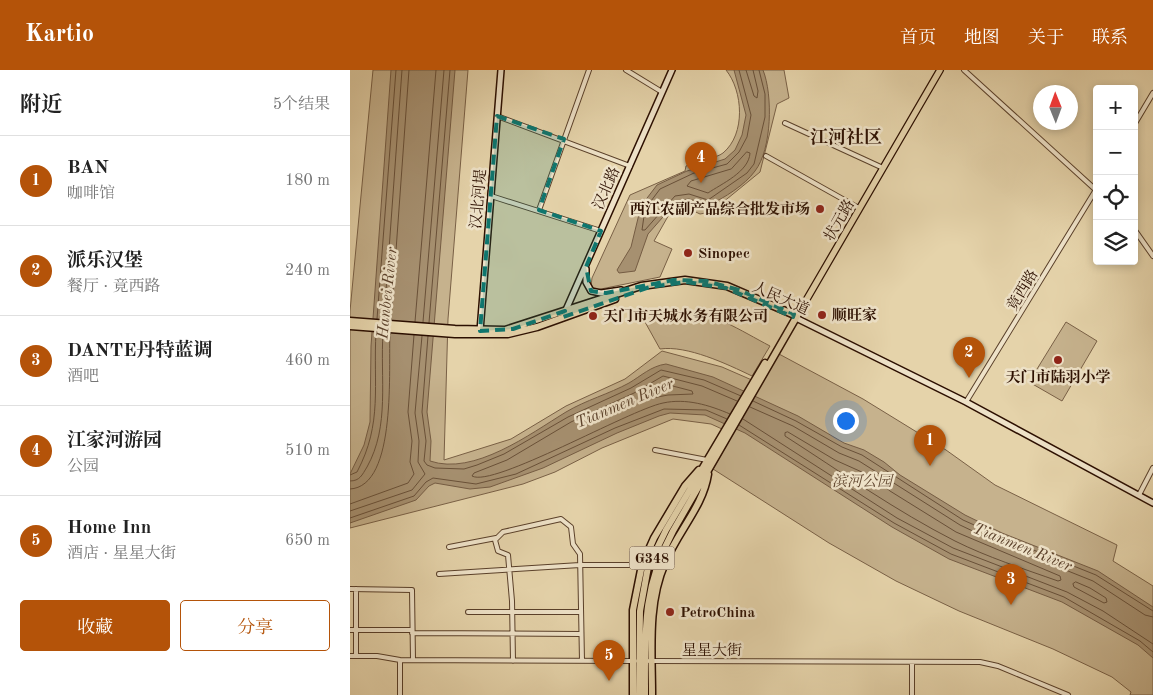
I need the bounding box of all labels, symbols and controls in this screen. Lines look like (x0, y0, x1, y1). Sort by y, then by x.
text: Kartio (25, 23, 94, 47)
text: 首页 (900, 29, 936, 47)
text: 地图 (964, 29, 1000, 47)
text: 关于 (1028, 29, 1064, 47)
text: 联系 (1092, 29, 1128, 47)
north arrow (1033, 85, 1078, 130)
map controls (1093, 85, 1138, 265)
button: + (1093, 85, 1138, 130)
text: 附近 (20, 95, 62, 116)
text: 5个结果 (273, 97, 330, 113)
district label: 江河社区 (810, 127, 882, 147)
button: − (1093, 130, 1138, 175)
pin: 4 (685, 142, 717, 183)
text: BAN (67, 159, 109, 178)
street label: 汉北路 (590, 164, 623, 212)
street label: 汉北河堤 (467, 168, 490, 230)
text: 1 (31, 173, 41, 189)
text: 180 m (285, 173, 330, 189)
button: locate (1093, 175, 1138, 220)
text: 咖啡馆 (67, 186, 115, 202)
street label: 状元路 (821, 197, 858, 244)
place label: 西江农副产品综合批发市场 (630, 200, 810, 218)
marker: 西江农副产品综合批发市场 (814, 203, 826, 215)
button: layers (1093, 220, 1138, 265)
water label: Hanbei River (375, 245, 401, 341)
marker: Sinopec (682, 247, 694, 259)
place label: Sinopec (698, 247, 750, 262)
text: 派乐汉堡 (67, 252, 143, 271)
text: 2 (31, 263, 41, 279)
text: 240 m (285, 263, 330, 279)
street label: 竟西路 (1004, 267, 1041, 314)
street label: 人民大道 (750, 278, 812, 318)
text: 餐厅 · 竟西路 (67, 279, 160, 295)
place label: 顺旺家 (832, 306, 877, 324)
place label: 天门市天城水务有限公司 (603, 307, 768, 325)
marker: 顺旺家 (816, 309, 828, 321)
marker: 天门市天城水务有限公司 (587, 310, 599, 322)
pin: 2 (953, 337, 985, 378)
text: DANTE丹特蓝调 (67, 342, 212, 361)
text: 3 (31, 353, 41, 369)
text: 460 m (285, 353, 330, 369)
marker: 天门市陆羽小学 (1052, 354, 1064, 366)
place label: 天门市陆羽小学 (1005, 368, 1111, 386)
text: 酒吧 (67, 369, 99, 385)
water label: Tianmen River (573, 376, 677, 432)
your location (833, 408, 859, 434)
pin: 1 (914, 425, 946, 466)
text: 江家河游园 (67, 432, 162, 451)
text: 4 (31, 443, 41, 459)
text: 510 m (285, 443, 330, 459)
text: 公园 (67, 459, 99, 475)
park label: 滨河公园 (832, 473, 894, 490)
text: Home Inn (67, 519, 151, 538)
water label: Tianmen River (971, 521, 1075, 575)
text: 5 (31, 533, 41, 549)
text: 650 m (285, 533, 330, 549)
text: 酒店 · 星星大街 (67, 546, 176, 562)
road number: G348 (630, 546, 674, 569)
pin: 3 (995, 564, 1027, 605)
button: 收藏 (20, 600, 170, 651)
button: 分享 (180, 600, 330, 651)
marker: PetroChina (664, 606, 676, 618)
place label: PetroChina (680, 606, 755, 621)
pin: 5 (593, 640, 625, 681)
street label: 星星大街 (682, 642, 742, 659)

